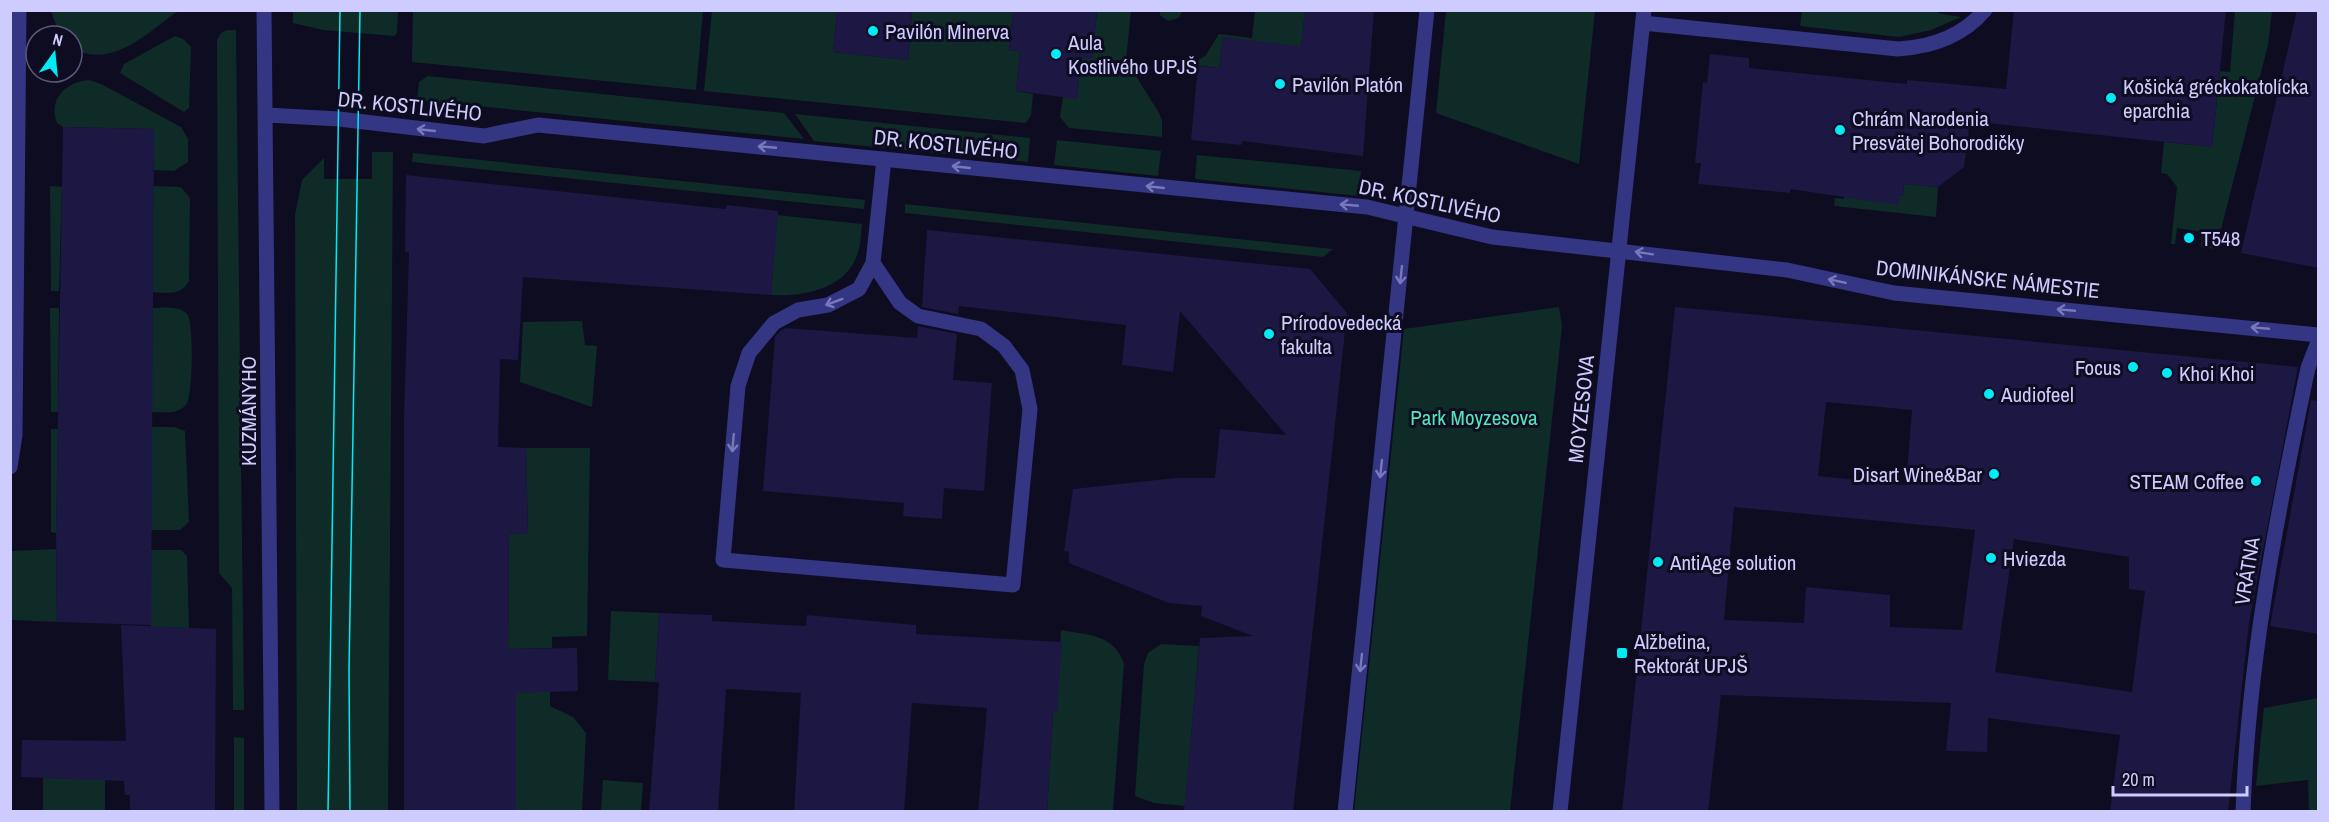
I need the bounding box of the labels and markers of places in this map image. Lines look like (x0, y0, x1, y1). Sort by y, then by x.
place label: Pavilón Minerva (885, 17, 1010, 46)
marker: Pavilón Minerva (866, 24, 880, 38)
place label: Aula Kostlivého UPJŠ (1067, 28, 1197, 81)
marker: Aula Kostlivého UPJŠ (1049, 47, 1063, 61)
place label: Pavilón Platón (1292, 70, 1403, 99)
place label: Košická gréckokatolícka eparchia (2123, 72, 2309, 125)
marker: Pavilón Platón (1273, 77, 1287, 91)
marker: Košická gréckokatolícka eparchia (2104, 91, 2118, 105)
place label: Chrám Narodenia Presvätej Bohorodičky (1852, 104, 2025, 157)
marker: Chrám Narodenia Presvätej Bohorodičky (1833, 123, 1847, 137)
place label: T548 (2201, 224, 2240, 253)
marker: T548 (2182, 231, 2196, 245)
place label: Prírodovedecká fakulta (1281, 308, 1402, 361)
marker: Prírodovedecká fakulta (1262, 327, 1276, 341)
place label: Focus (2075, 353, 2121, 382)
place label: Khoi Khoi (2179, 359, 2255, 388)
marker: Focus (2126, 360, 2140, 374)
marker: Khoi Khoi (2160, 366, 2174, 380)
place label: Audiofeel (2000, 380, 2074, 409)
marker: Audiofeel (1982, 387, 1996, 401)
place label: Disart Wine&Bar (1853, 460, 1982, 489)
marker: Disart Wine&Bar (1987, 467, 2001, 481)
place label: STEAM Coffee (2129, 467, 2244, 496)
marker: STEAM Coffee (2249, 474, 2263, 488)
place label: Hviezda (2003, 544, 2067, 573)
place label: AntiAge solution (1669, 548, 1796, 577)
marker: Hviezda (1984, 551, 1998, 565)
marker: AntiAge solution (1651, 555, 1665, 569)
place label: Alžbetina, Rektorát UPJŠ (1633, 627, 1748, 680)
marker: Alžbetina, Rektorát UPJŠ (1615, 646, 1629, 660)

